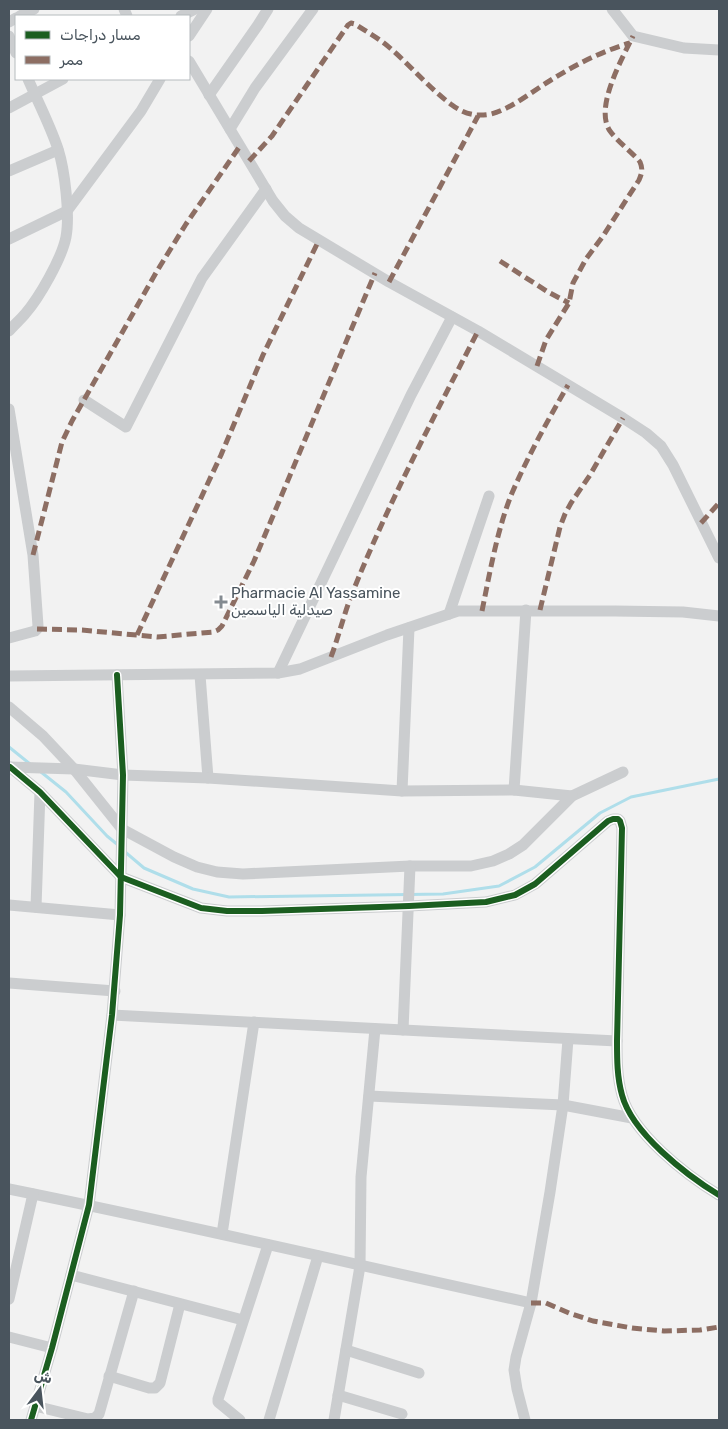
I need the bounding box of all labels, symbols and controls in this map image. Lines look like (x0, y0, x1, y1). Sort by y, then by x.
legend (15, 15, 190, 80)
text: مسار دراجات (60, 26, 141, 44)
text: ممر (59, 51, 83, 69)
place label: Pharmacie Al Yassamine صيدلية الياسمين (231, 584, 400, 619)
marker: Pharmacie Al Yassamine صيدلية الياسمين (215, 596, 227, 608)
north arrow (15, 1364, 65, 1414)
text: ش (32, 1366, 54, 1387)

